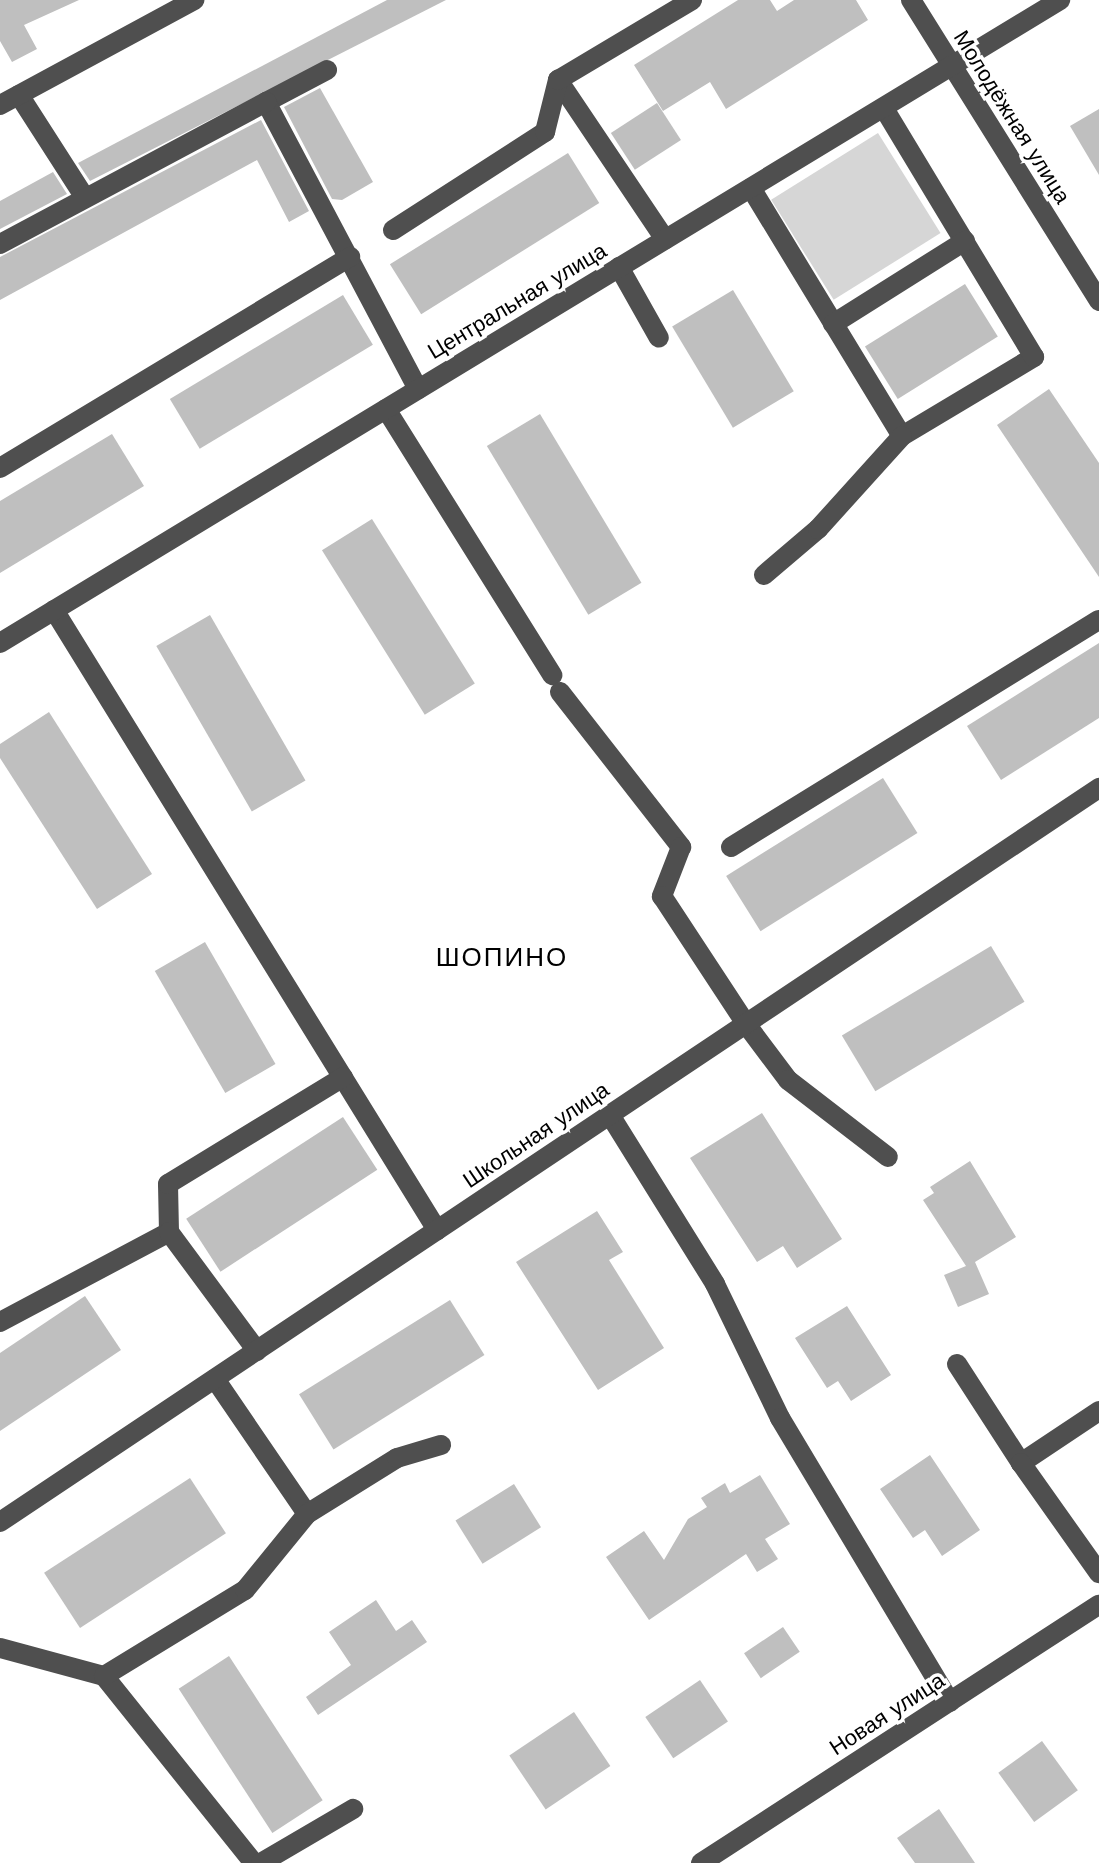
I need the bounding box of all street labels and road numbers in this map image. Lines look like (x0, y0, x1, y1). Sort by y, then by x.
street label: Молодёжная улица (948, 26, 1076, 208)
street label: Центральная улица (423, 237, 611, 365)
street label: Школьная улица (458, 1076, 614, 1194)
street label: Новая улица (825, 1667, 949, 1761)

